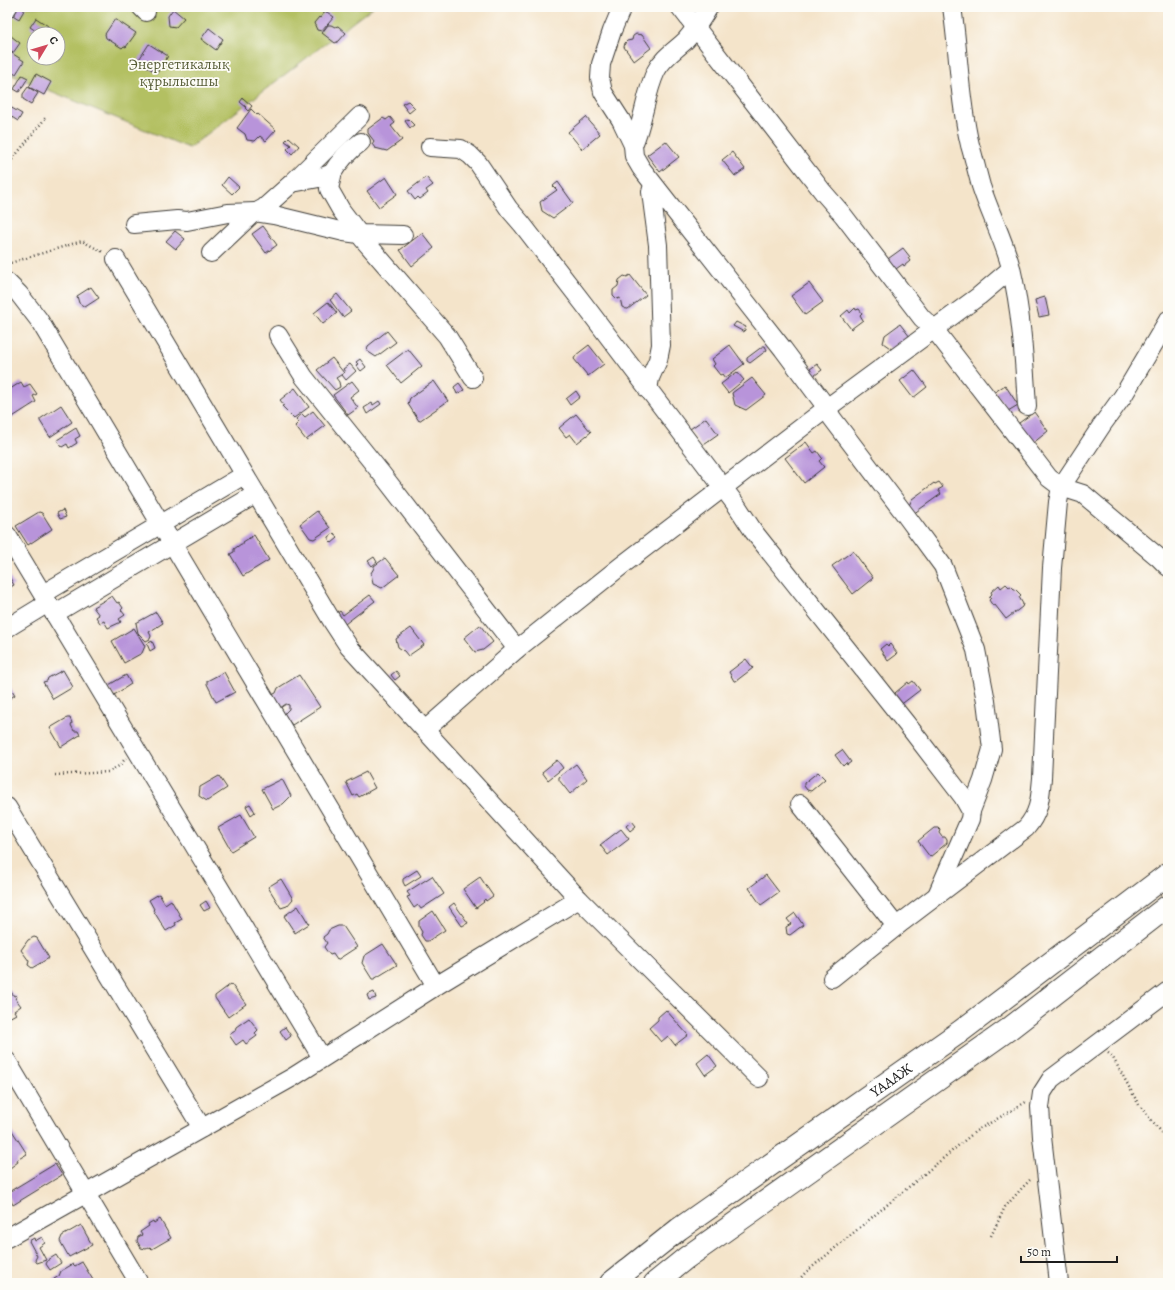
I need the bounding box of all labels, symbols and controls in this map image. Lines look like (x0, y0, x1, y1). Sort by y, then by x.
north arrow (26, 26, 66, 66)
text: С (45, 33, 62, 48)
park label: Энергетикалық құрылысшы (129, 54, 230, 91)
street label: ҮАААЖ (865, 1058, 916, 1102)
scale bar (1021, 1238, 1117, 1264)
text: 50 m (1027, 1244, 1051, 1260)

